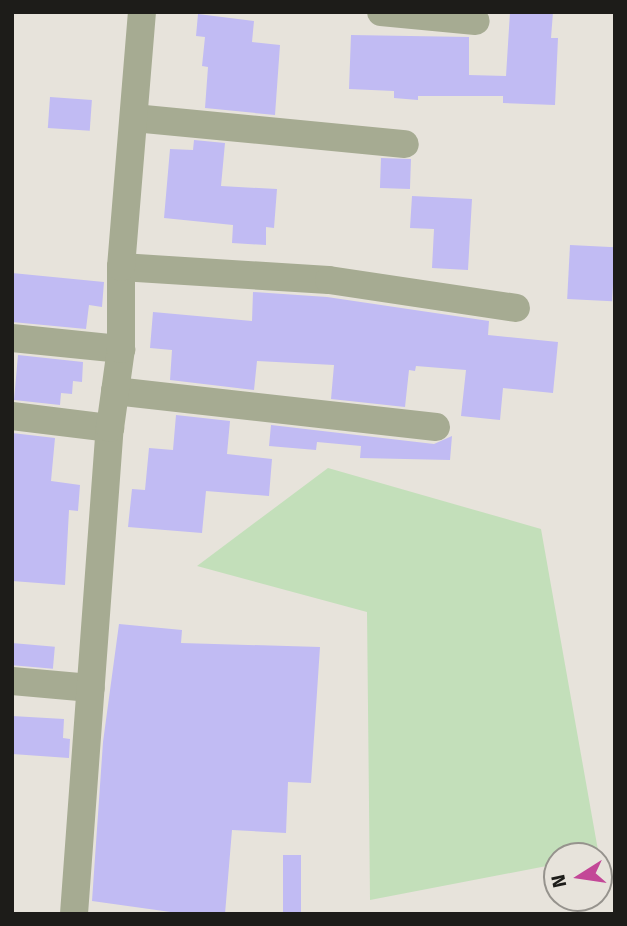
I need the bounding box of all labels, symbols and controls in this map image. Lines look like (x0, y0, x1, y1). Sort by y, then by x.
north arrow (543, 842, 613, 912)
text: N (546, 873, 571, 890)

